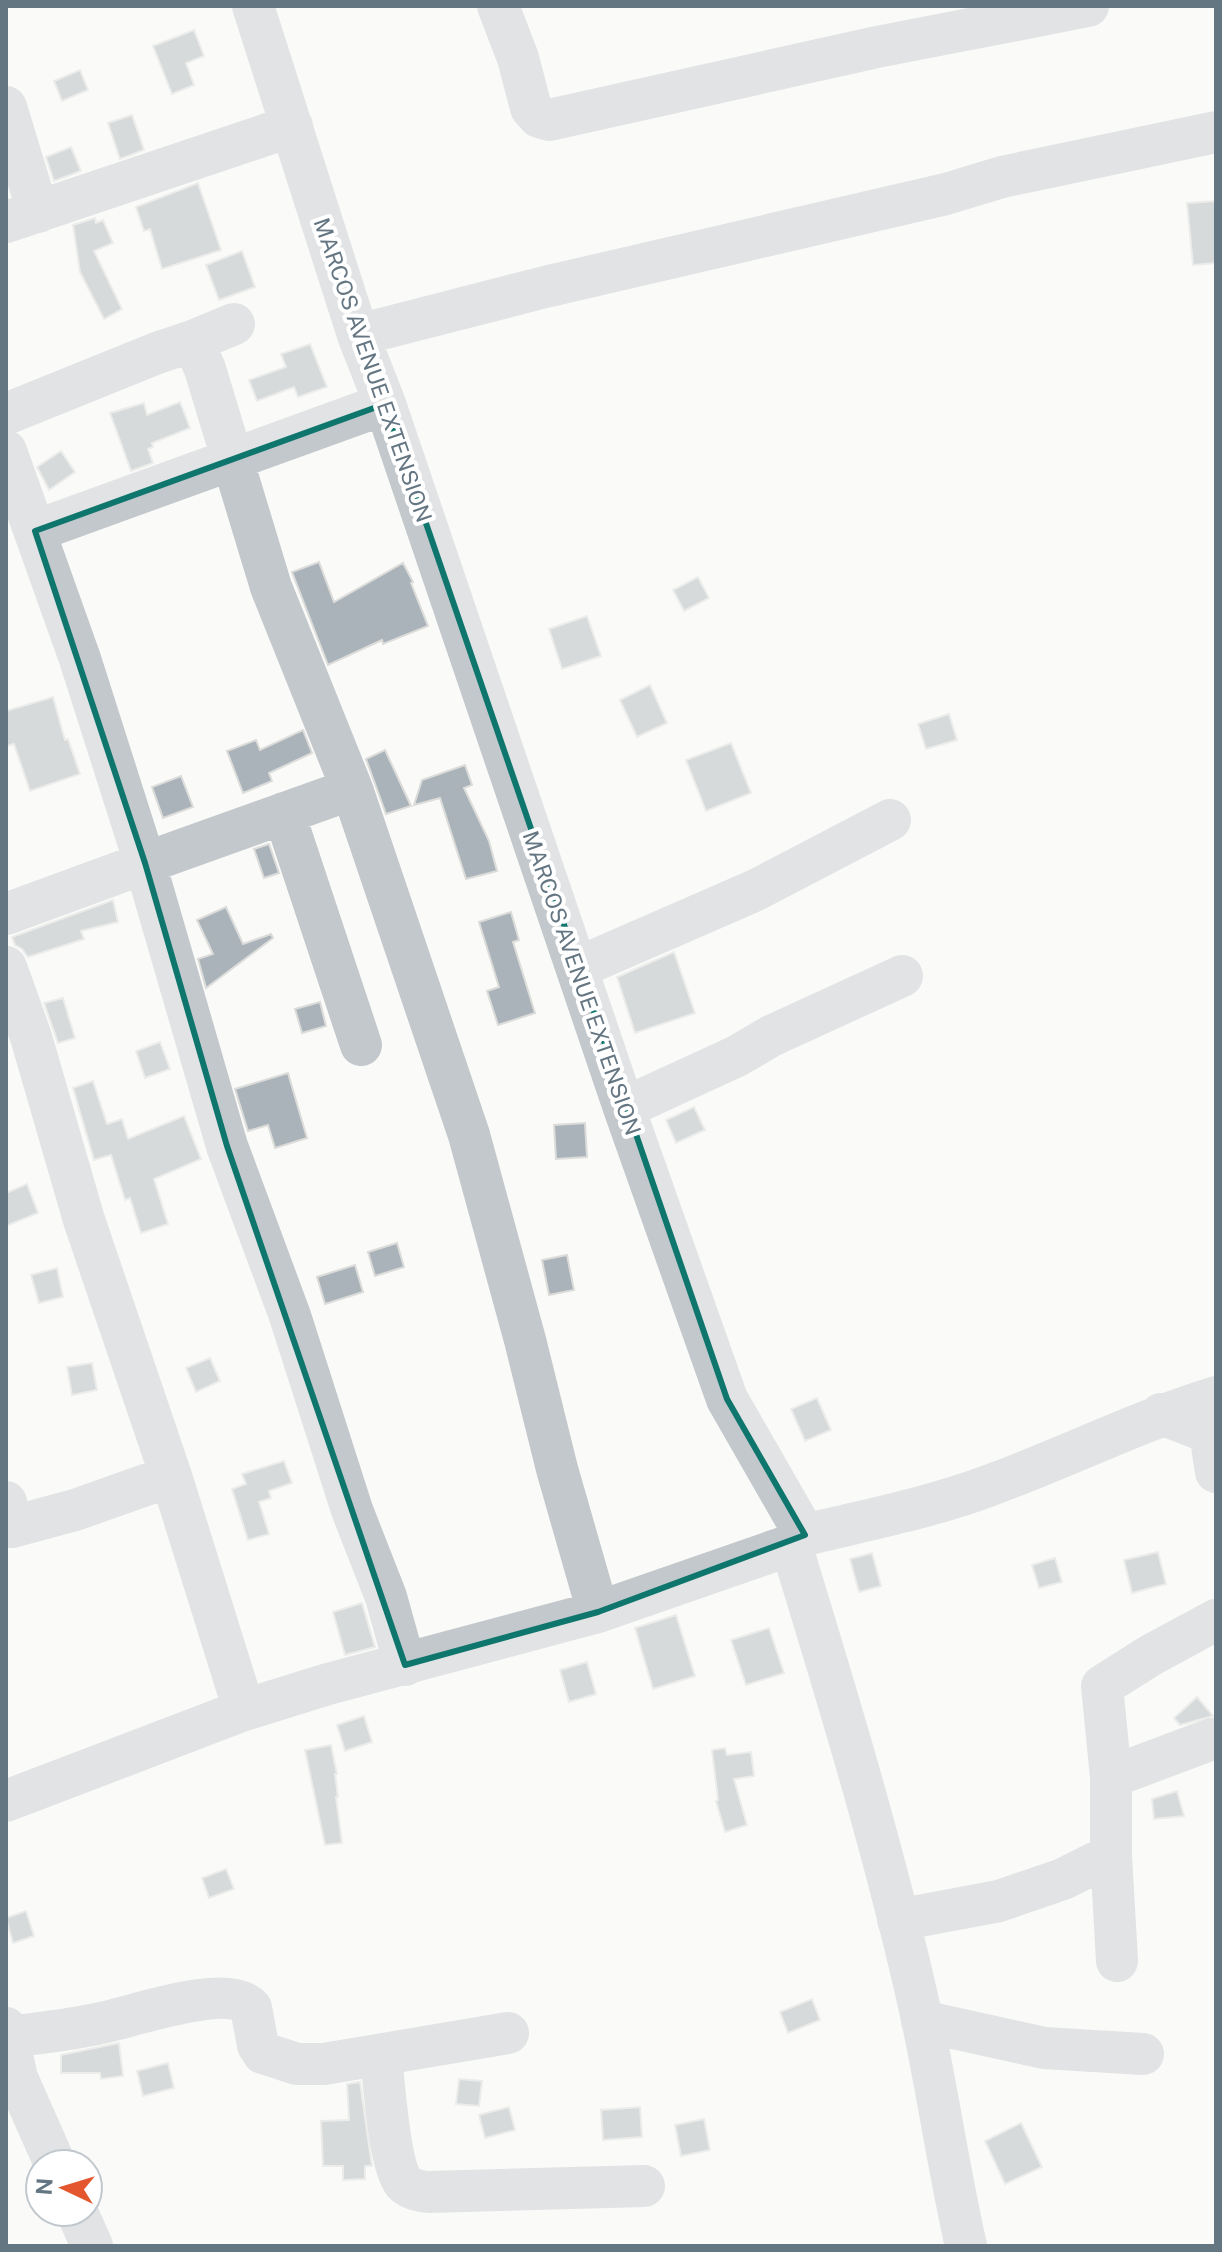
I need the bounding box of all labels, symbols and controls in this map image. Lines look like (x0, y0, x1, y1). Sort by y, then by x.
street label: MARCOS AVENUE EXTENSION (309, 214, 437, 526)
street label: MARCOS AVENUE EXTENSION (518, 827, 646, 1139)
north arrow (24, 2148, 104, 2228)
text: N (30, 2177, 58, 2196)

